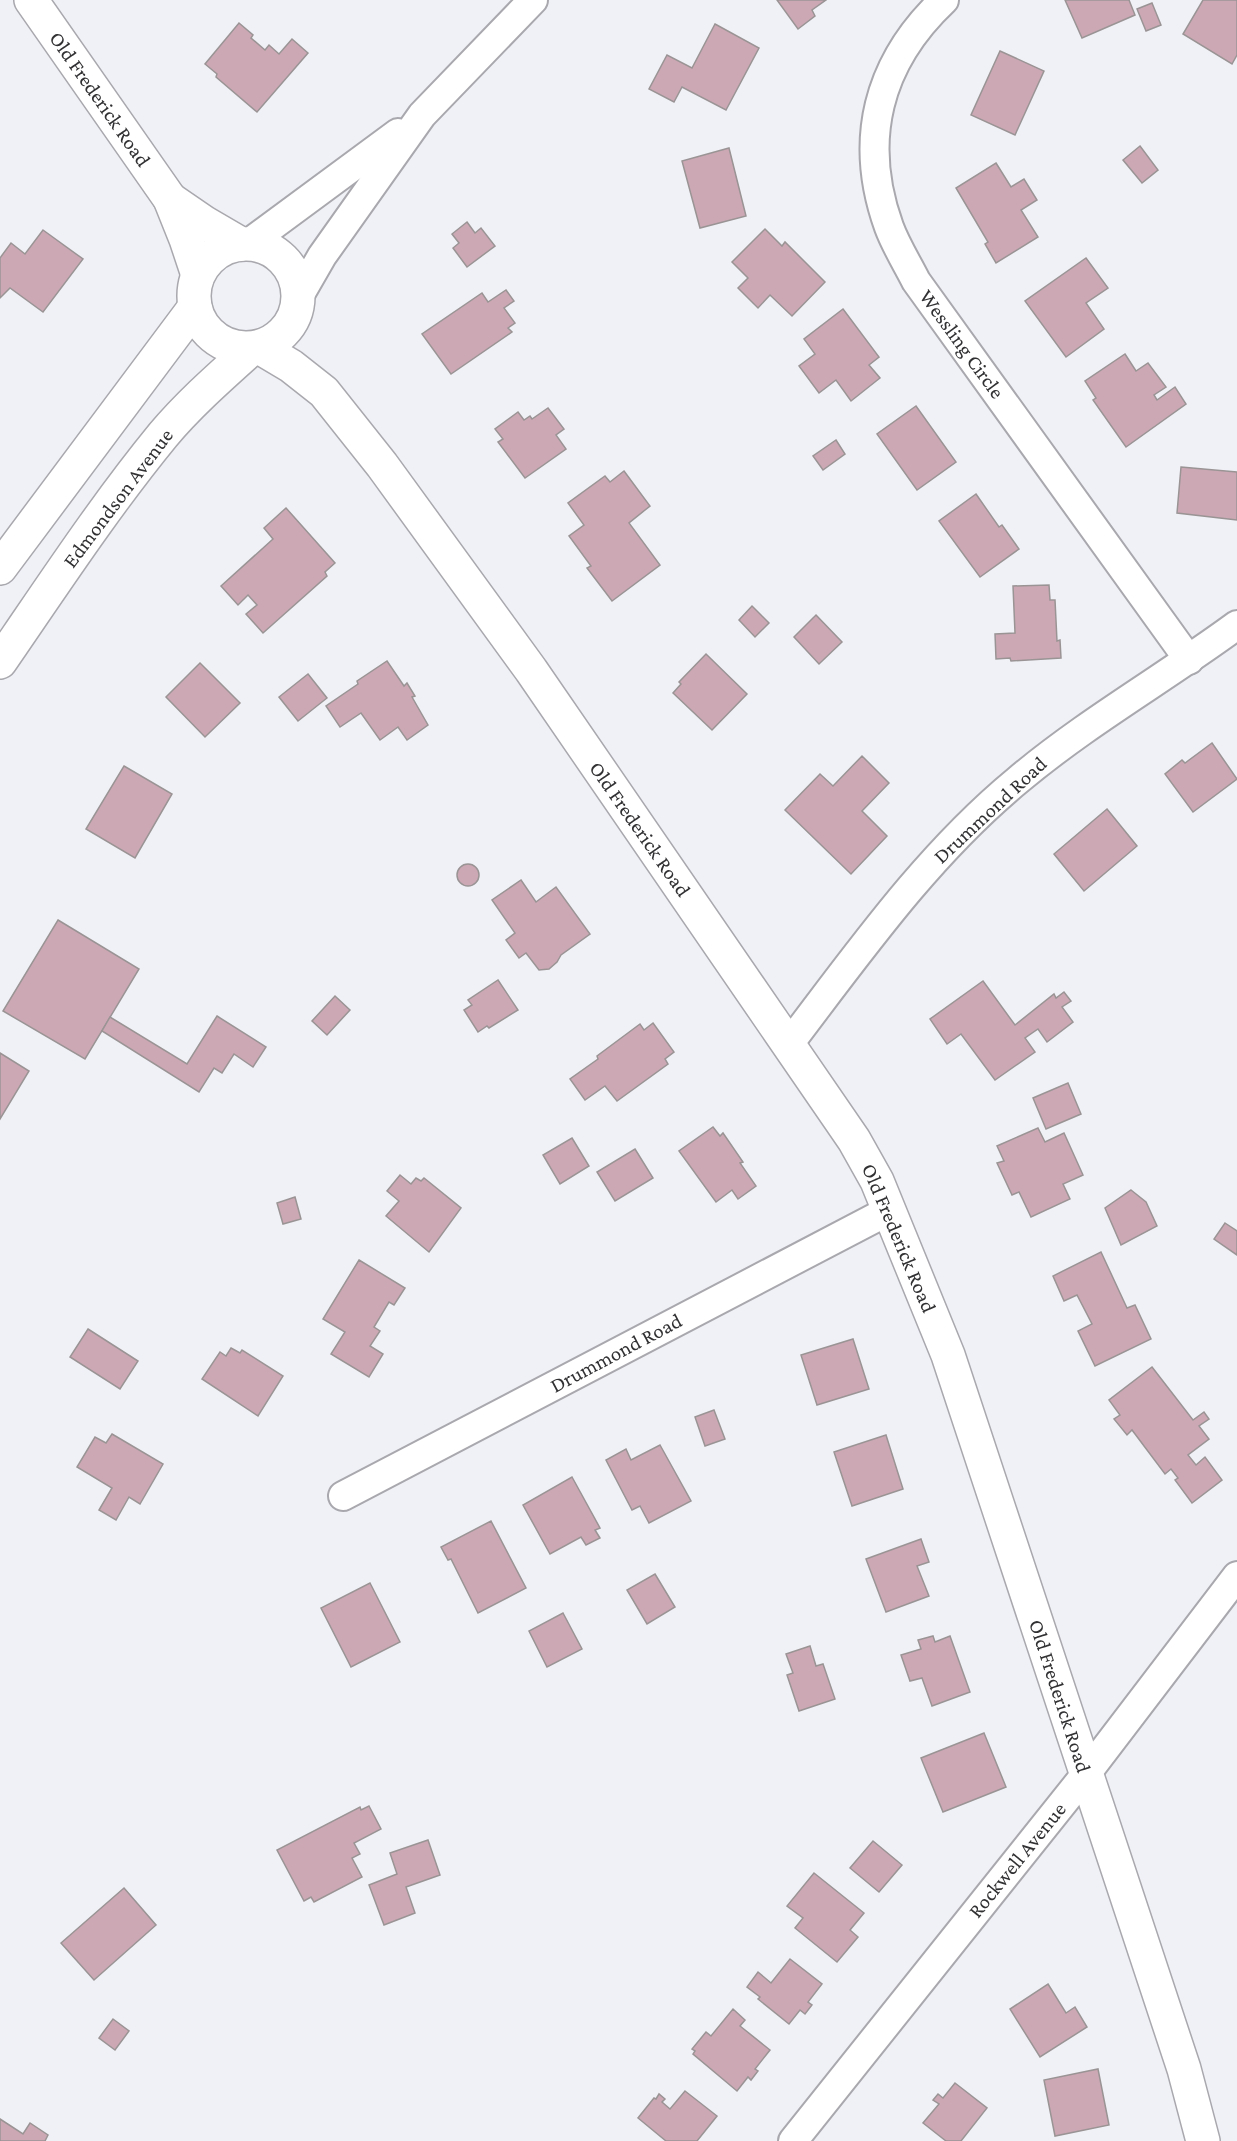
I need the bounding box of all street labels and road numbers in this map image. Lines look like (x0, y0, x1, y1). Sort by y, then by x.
street label: Old Frederick Road (44, 27, 156, 171)
street label: Wessling Circle (914, 285, 1010, 403)
street label: Edmondson Avenue (58, 424, 178, 572)
street label: Drummond Road (929, 752, 1051, 868)
street label: Old Frederick Road (584, 757, 696, 901)
street label: Old Frederick Road (857, 1160, 941, 1316)
street label: Drummond Road (546, 1308, 686, 1398)
street label: Old Frederick Road (1024, 1616, 1096, 1776)
street label: Rockwell Avenue (963, 1797, 1071, 1923)

